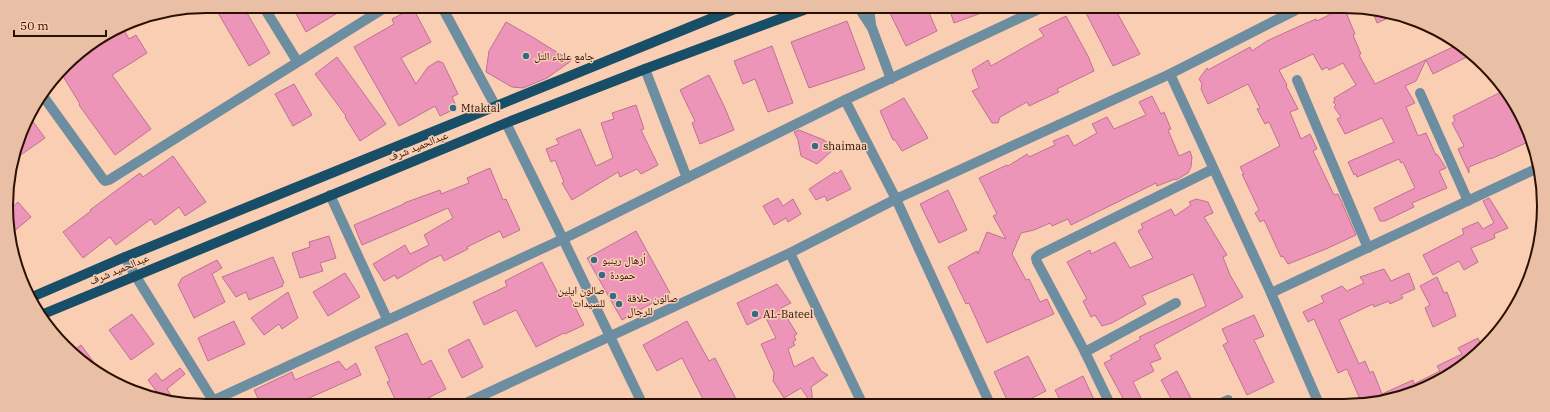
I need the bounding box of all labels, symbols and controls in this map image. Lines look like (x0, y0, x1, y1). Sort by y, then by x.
scale bar (14, 12, 106, 38)
text: 50 m (20, 18, 49, 33)
place label: جامع علياء التل (534, 49, 594, 63)
marker: جامع علياء التل (521, 51, 531, 61)
place label: Mtaktal (461, 101, 500, 115)
marker: Mtaktal (448, 103, 458, 113)
street label: عبدالحميد شرف (386, 127, 450, 164)
place label: shaimaa (823, 139, 867, 153)
marker: shaimaa (810, 141, 820, 151)
street label: عبدالحميد شرف (87, 250, 151, 288)
place label: أزهال رينبو (602, 253, 646, 267)
marker: أزهال رينبو (589, 255, 599, 265)
place label: حمودة (610, 268, 636, 282)
marker: حمودة (597, 270, 607, 280)
place label: صالون ايلين للسيدات (558, 283, 605, 310)
marker: صالون ايلين للسيدات (608, 291, 618, 301)
place label: صالون حلاقة للرجال (627, 291, 678, 318)
marker: صالون حلاقة للرجال (614, 299, 624, 309)
place label: AL-Bateel (763, 307, 813, 321)
marker: AL-Bateel (750, 309, 760, 319)

